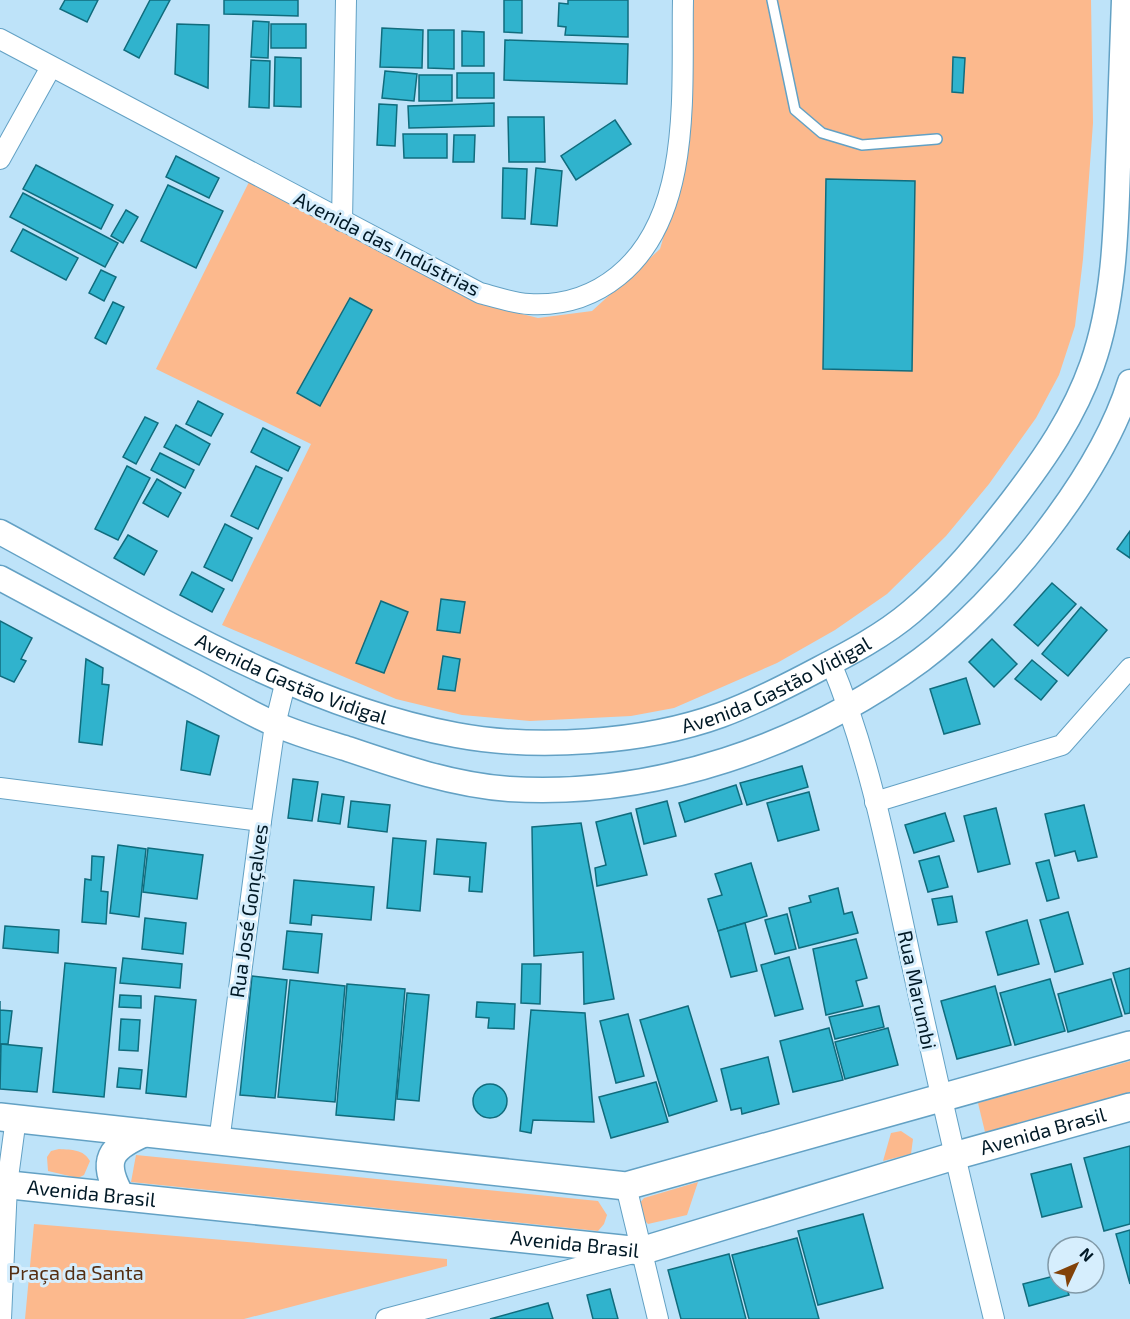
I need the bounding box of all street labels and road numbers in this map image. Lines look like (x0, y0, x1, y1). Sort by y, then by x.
street label: Avenida das Indústrias (290, 186, 484, 300)
street label: Avenida Gastão Vidigal (192, 627, 391, 729)
street label: Avenida Gastão Vidigal (679, 630, 875, 737)
street label: Rua José Gonçalves (224, 822, 273, 1000)
street label: Rua Marumbi (894, 928, 942, 1051)
street label: Avenida Brasil (977, 1101, 1108, 1159)
street label: Avenida Brasil (26, 1174, 157, 1211)
street label: Avenida Brasil (509, 1224, 641, 1262)

